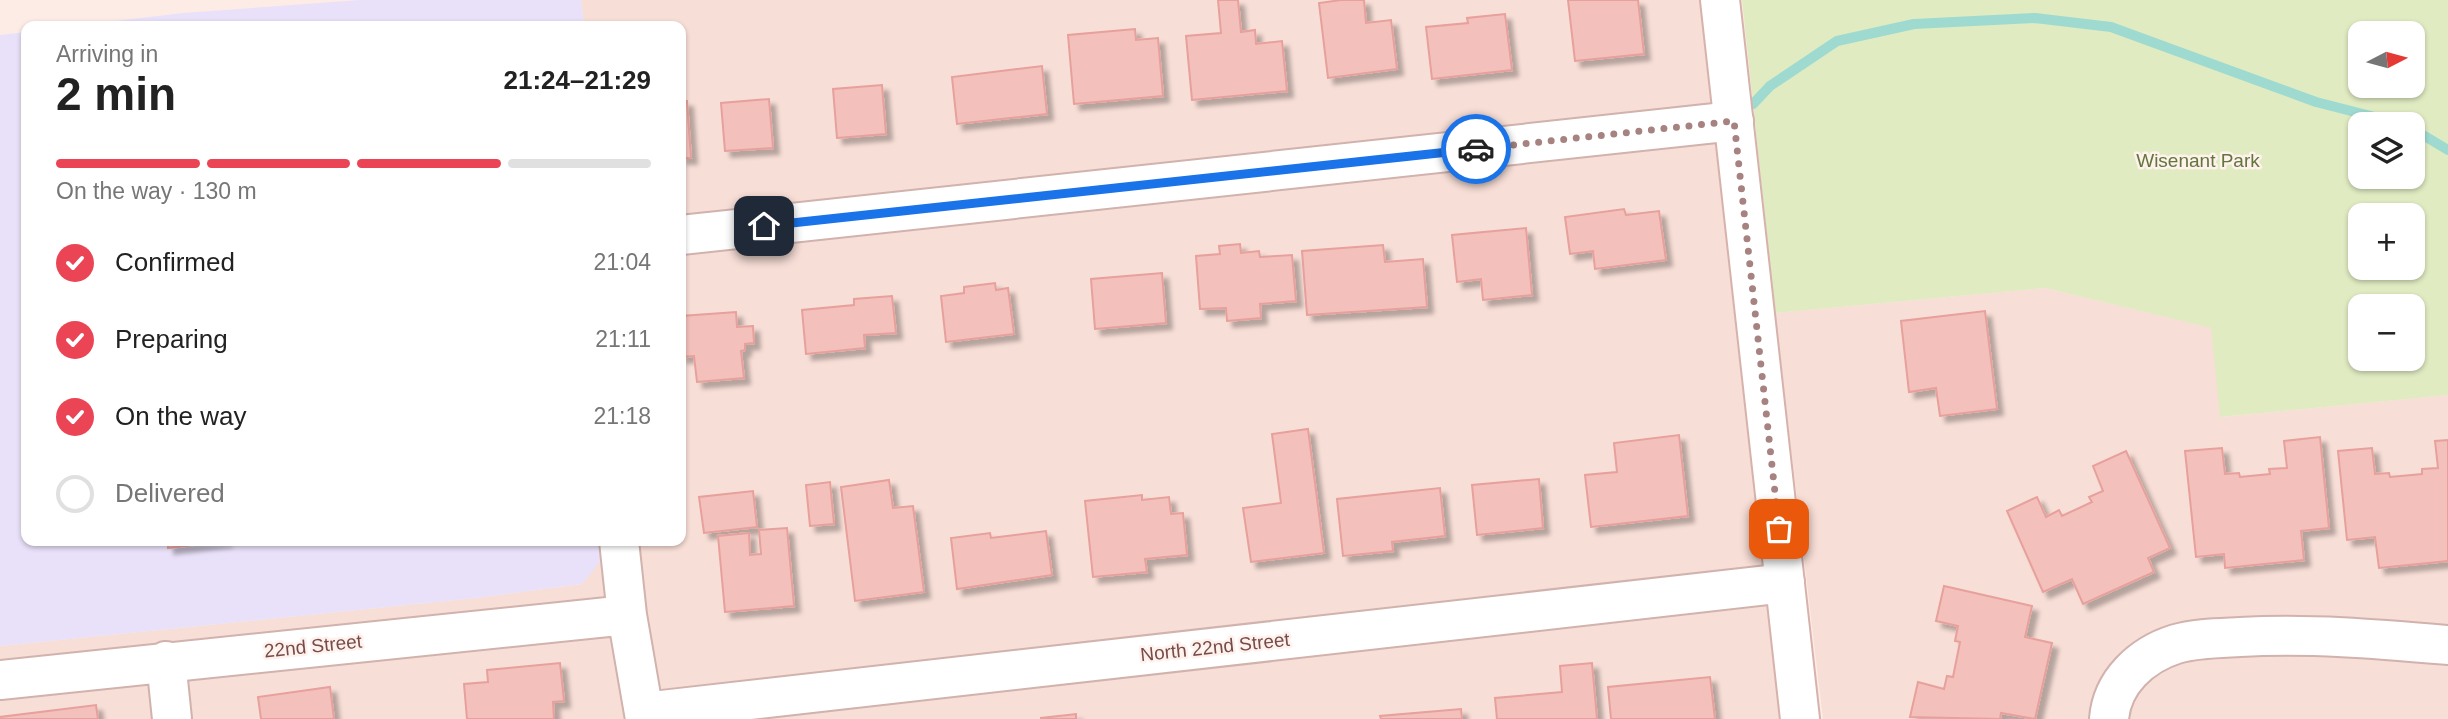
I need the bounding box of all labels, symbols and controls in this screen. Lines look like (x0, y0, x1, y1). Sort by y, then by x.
north arrow (2348, 21, 2426, 98)
map controls (2348, 21, 2425, 371)
text: Arriving in (56, 41, 158, 67)
text: 21:24–21:29 (504, 65, 651, 95)
text: 2 min (56, 68, 176, 120)
button: layers (2348, 112, 2425, 189)
courier (1441, 114, 1511, 184)
icon: car (1457, 130, 1495, 168)
park label: Wisenant Park (2136, 150, 2260, 171)
text: On the way · 130 m (56, 178, 257, 204)
pin (734, 196, 794, 256)
button: + (2348, 203, 2425, 280)
icon: home (745, 207, 783, 245)
icon: check (56, 244, 94, 282)
text: Confirmed (115, 247, 235, 277)
text: 21:04 (593, 249, 651, 275)
button: − (2348, 294, 2425, 371)
icon: check (56, 321, 94, 359)
text: Preparing (115, 324, 228, 354)
text: 21:11 (595, 326, 651, 352)
icon: check (56, 398, 94, 436)
text: On the way (115, 401, 247, 431)
text: 21:18 (593, 403, 651, 429)
text: Delivered (115, 478, 225, 508)
pin (1749, 499, 1809, 559)
icon: bag (1760, 510, 1798, 548)
street label: North 22nd Street (1139, 629, 1291, 665)
street label: 22nd Street (263, 630, 364, 662)

